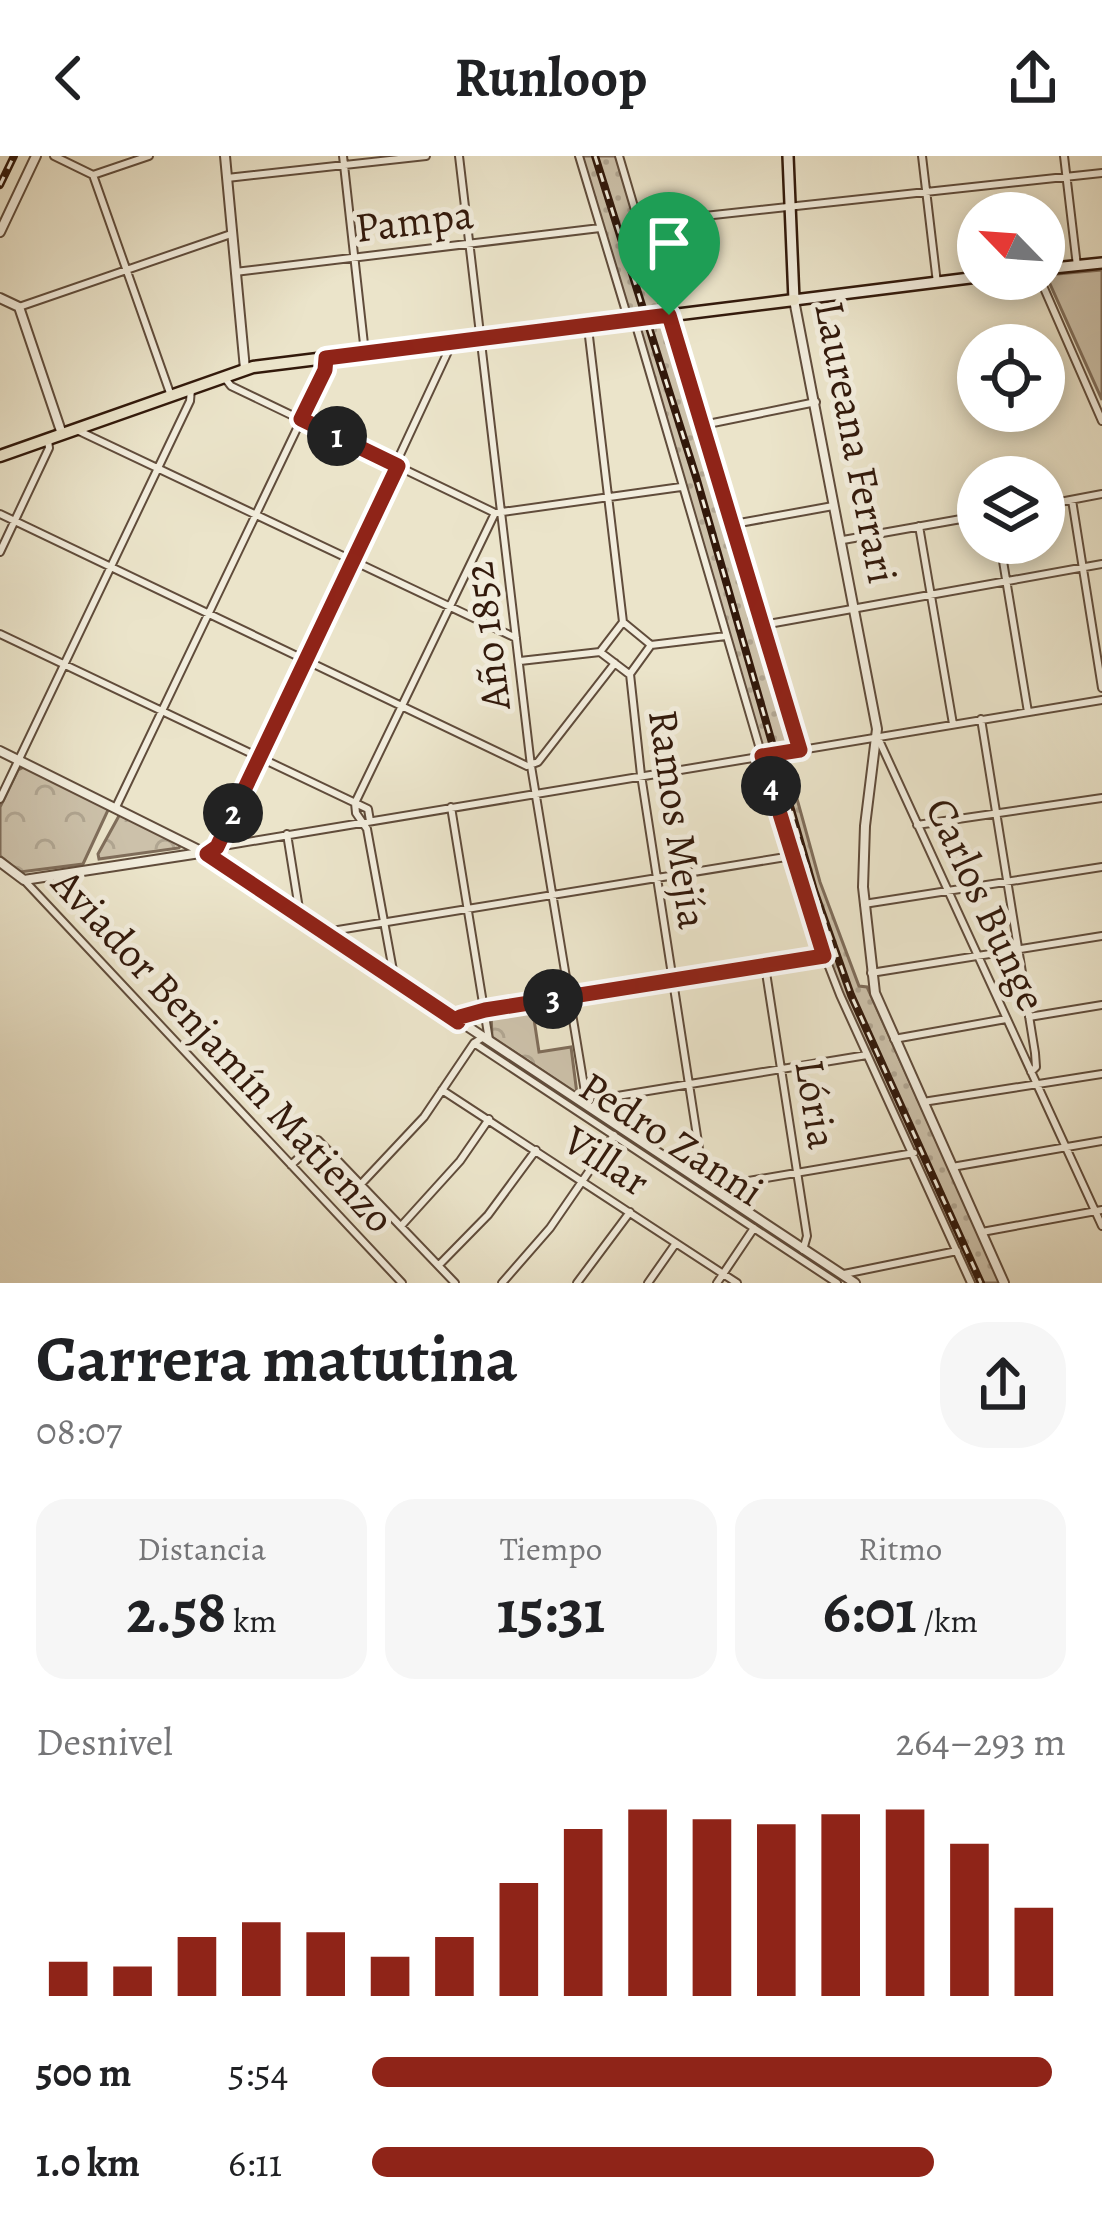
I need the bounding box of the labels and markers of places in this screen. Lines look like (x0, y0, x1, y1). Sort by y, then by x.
pin (618, 192, 720, 315)
pin: 1 (307, 406, 367, 466)
pin: 4 (741, 756, 801, 816)
pin: 2 (203, 783, 263, 843)
pin: 3 (523, 969, 583, 1029)

